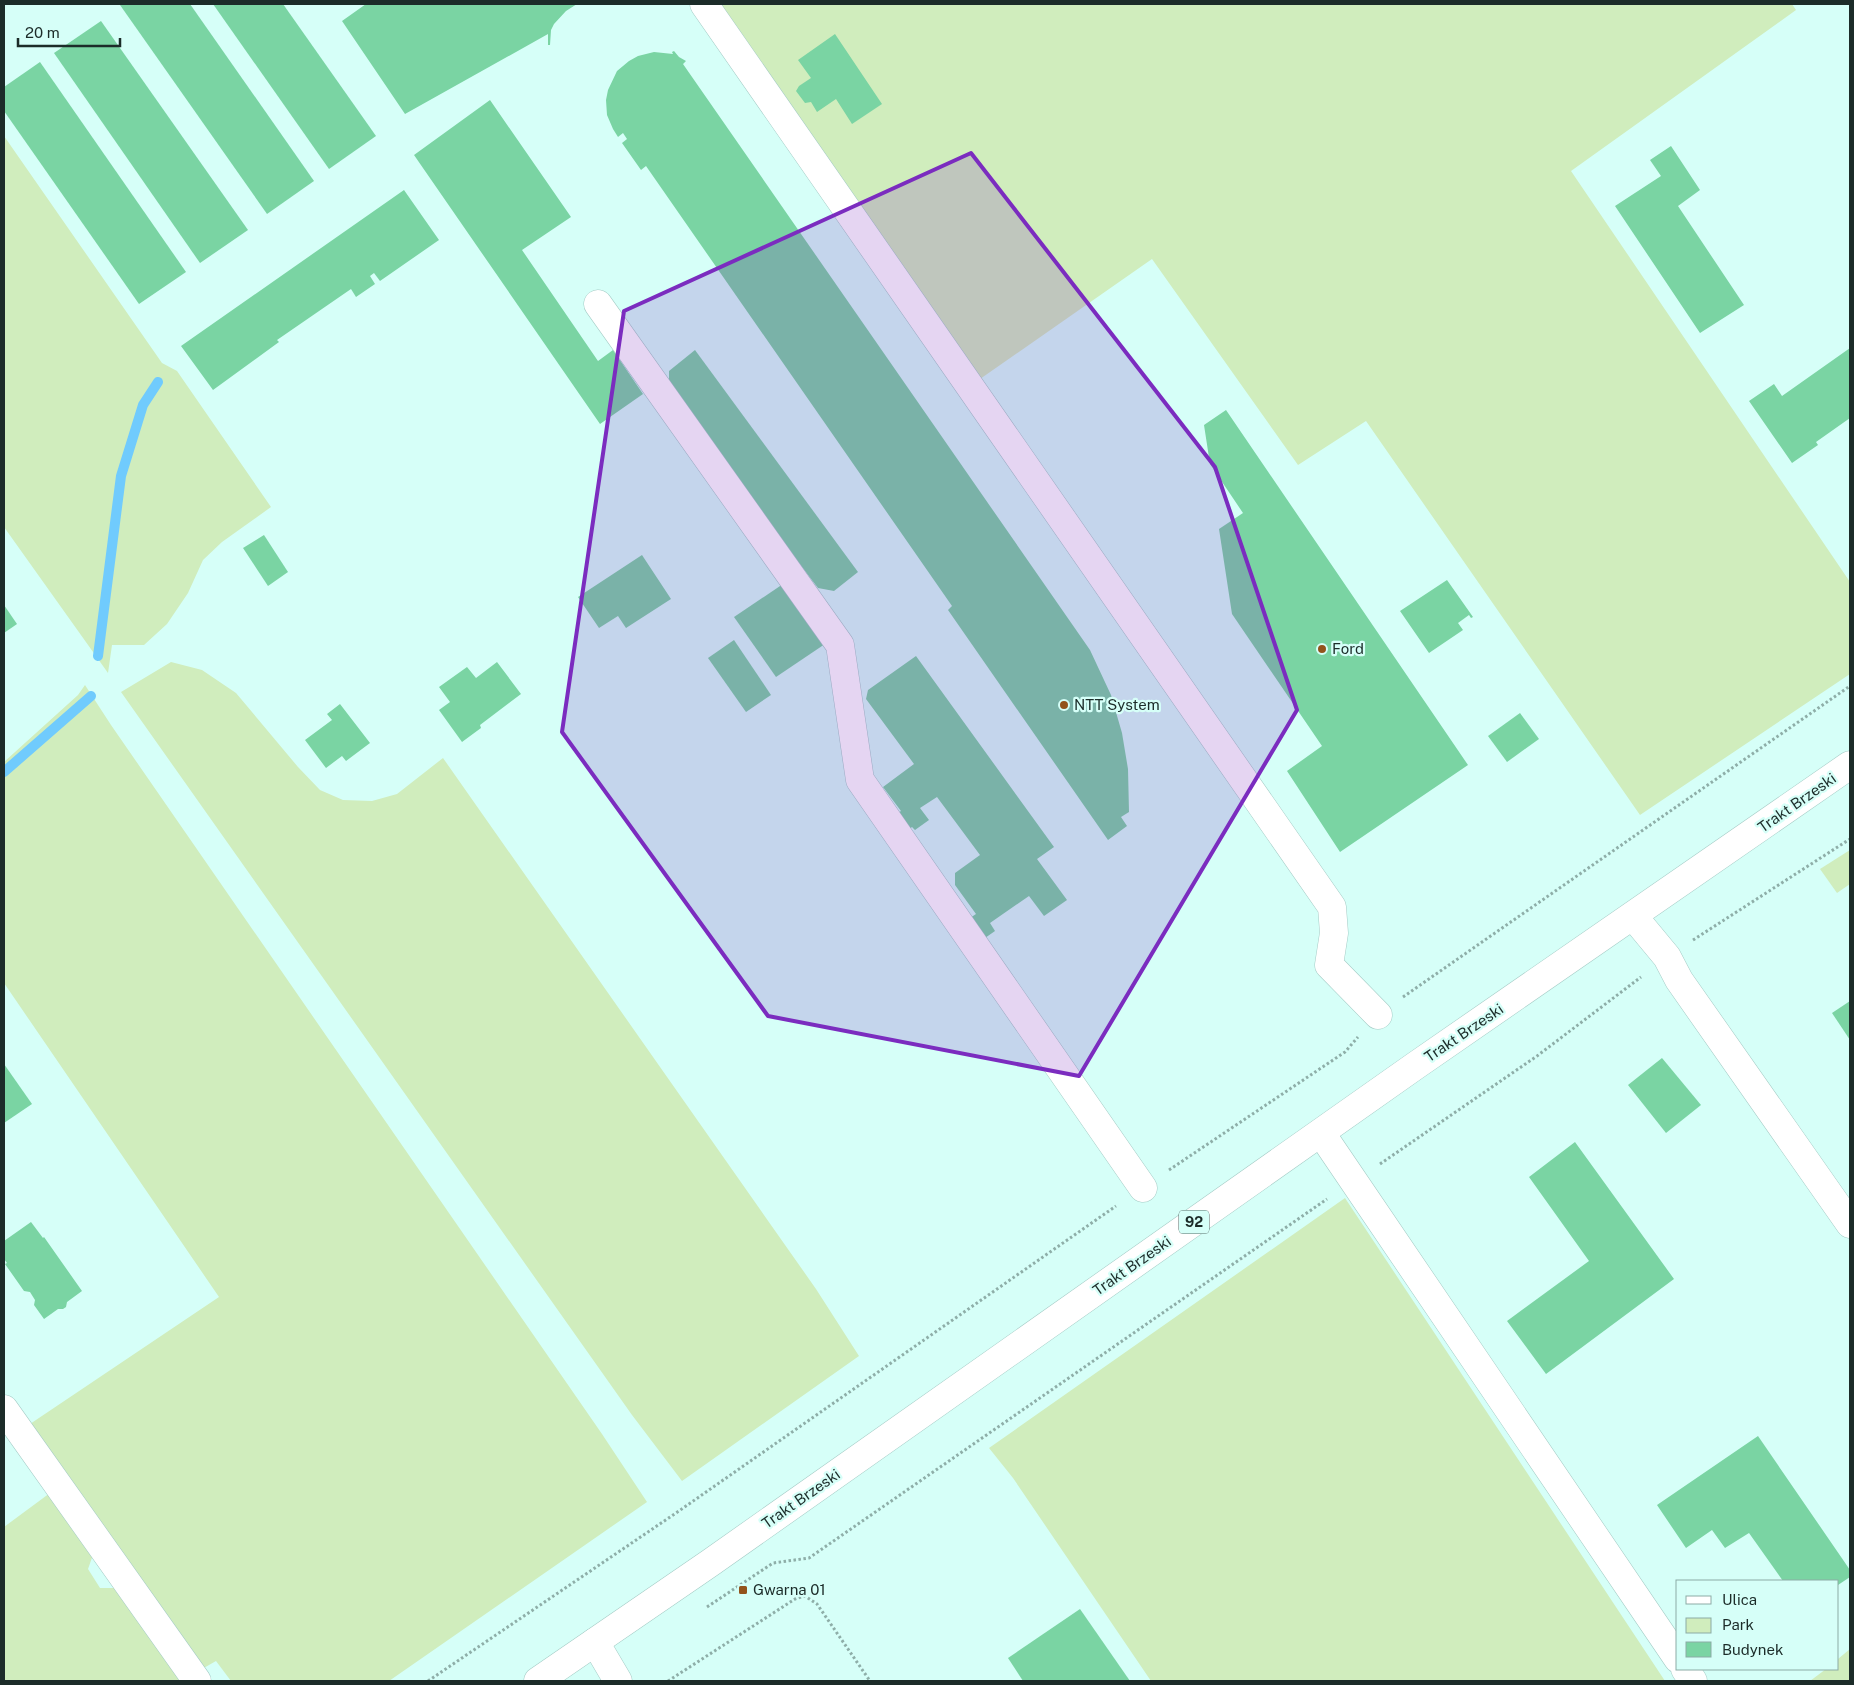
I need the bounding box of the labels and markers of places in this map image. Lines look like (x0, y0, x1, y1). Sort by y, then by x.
place label: Ford (1332, 640, 1364, 657)
marker: Ford (1316, 643, 1328, 655)
place label: NTT System (1074, 696, 1160, 713)
marker: NTT System (1058, 699, 1070, 711)
place label: Gwarna 01 (753, 1581, 826, 1598)
marker: Gwarna 01 (737, 1584, 749, 1596)

